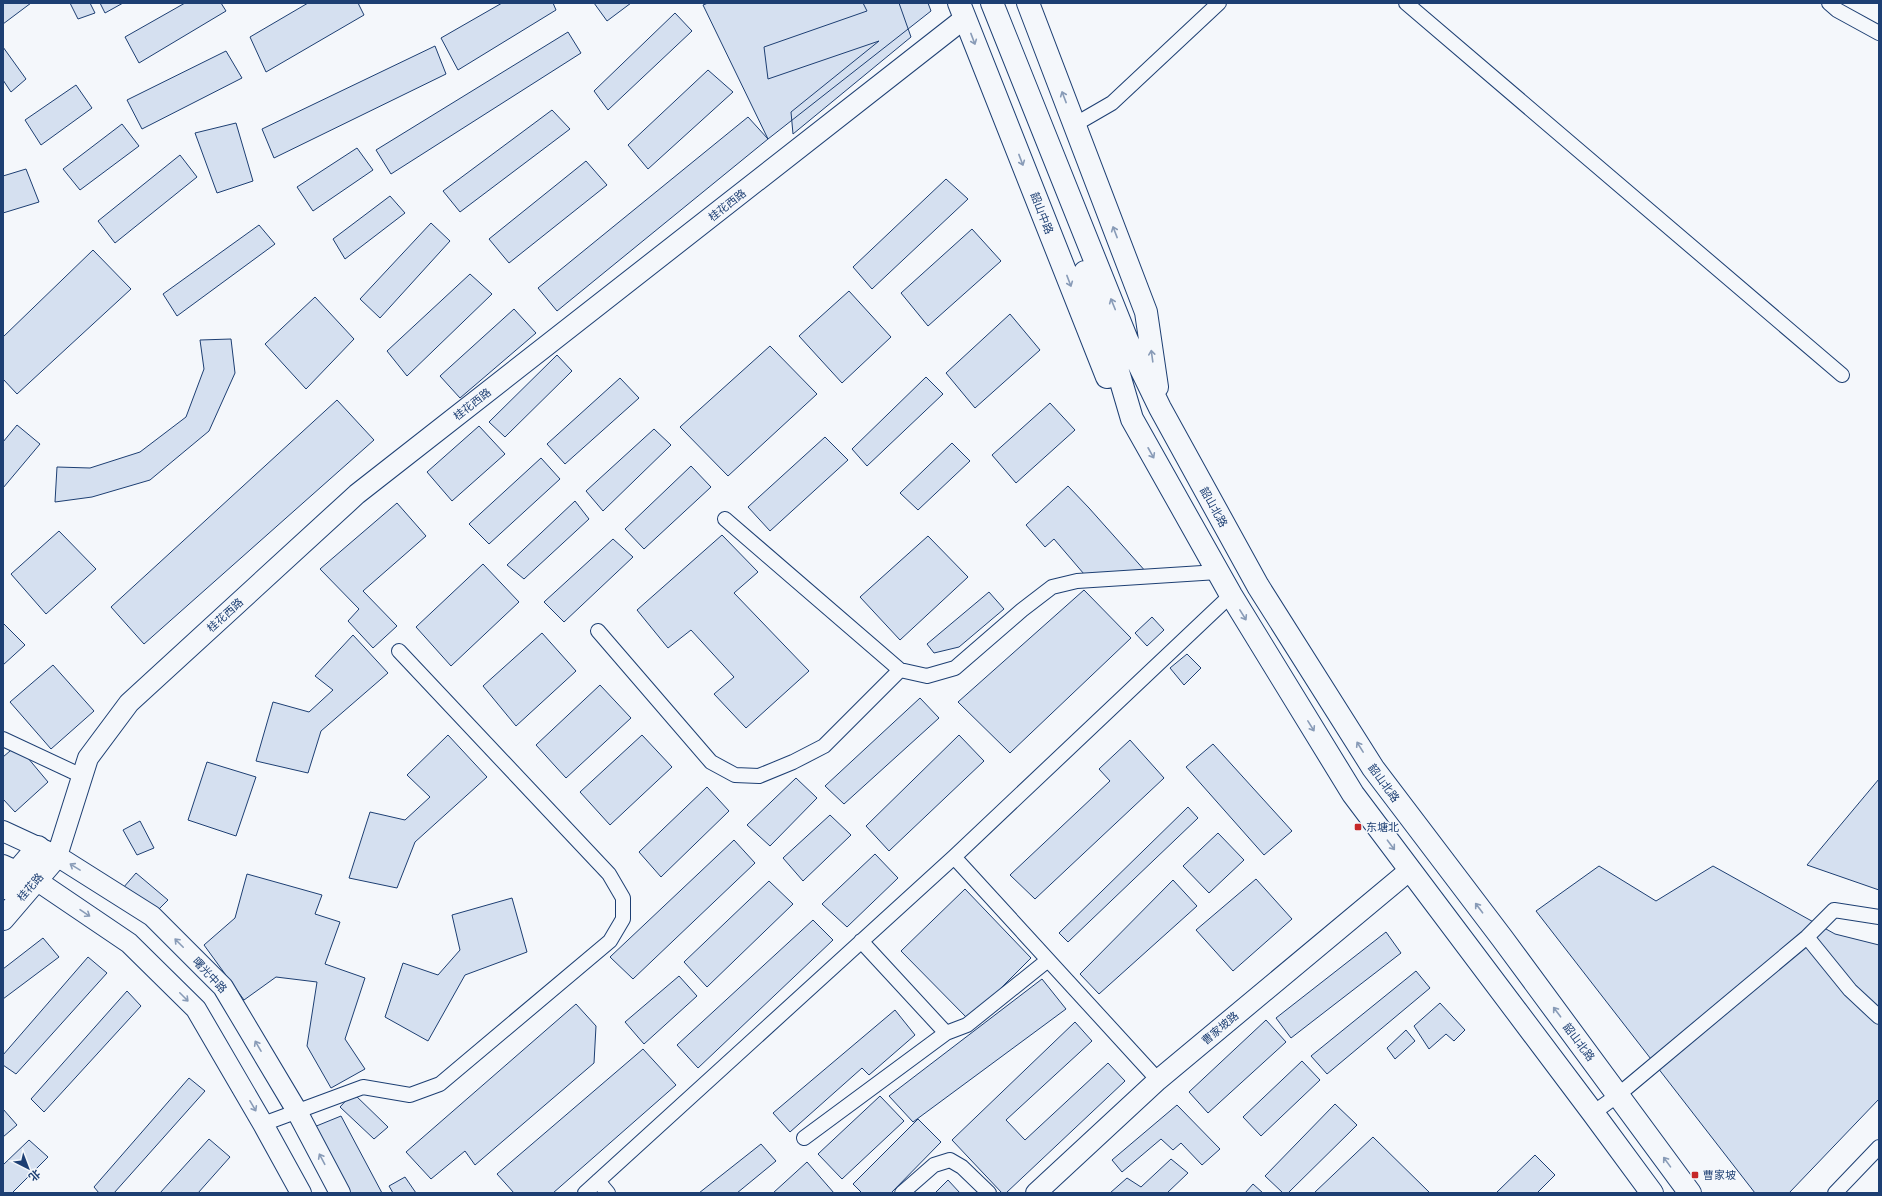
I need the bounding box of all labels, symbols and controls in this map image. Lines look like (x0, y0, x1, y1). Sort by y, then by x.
one-way arrow (970, 33, 978, 45)
one-way arrow (1059, 92, 1067, 104)
one-way arrow (1018, 154, 1025, 166)
street label: 桂花西路 (705, 186, 749, 224)
street label: 韶山中路 (1028, 190, 1056, 236)
one-way arrow (1111, 226, 1119, 238)
one-way arrow (1065, 275, 1073, 287)
one-way arrow (1108, 299, 1116, 311)
one-way arrow (1148, 349, 1156, 362)
street label: 桂花西路 (450, 385, 494, 423)
one-way arrow (1148, 447, 1155, 459)
street label: 韶山北路 (1197, 484, 1231, 530)
street label: 桂花西路 (204, 595, 246, 635)
one-way arrow (1239, 609, 1247, 621)
one-way arrow (1306, 720, 1315, 731)
one-way arrow (1355, 741, 1363, 753)
street label: 韶山北路 (1365, 761, 1403, 805)
place label: 东塘北 (1366, 820, 1399, 834)
marker: 东塘北 (1353, 822, 1363, 832)
one-way arrow (1387, 839, 1395, 850)
one-way arrow (69, 863, 81, 871)
street label: 桂花路 (14, 870, 46, 904)
one-way arrow (1475, 902, 1483, 913)
one-way arrow (79, 909, 90, 917)
one-way arrow (174, 938, 184, 948)
street label: 曙光中路 (190, 954, 230, 996)
one-way arrow (179, 992, 189, 1002)
one-way arrow (1553, 1007, 1561, 1018)
street label: 曹家坡路 (1199, 1008, 1241, 1048)
street label: 韶山北路 (1560, 1020, 1598, 1064)
one-way arrow (254, 1040, 262, 1051)
one-way arrow (249, 1100, 257, 1112)
north arrow (8, 1148, 48, 1188)
one-way arrow (318, 1153, 325, 1165)
one-way arrow (1663, 1156, 1671, 1167)
text: 北 (26, 1167, 43, 1184)
place label: 曹家坡 (1703, 1168, 1736, 1182)
marker: 曹家坡 (1690, 1170, 1700, 1180)

